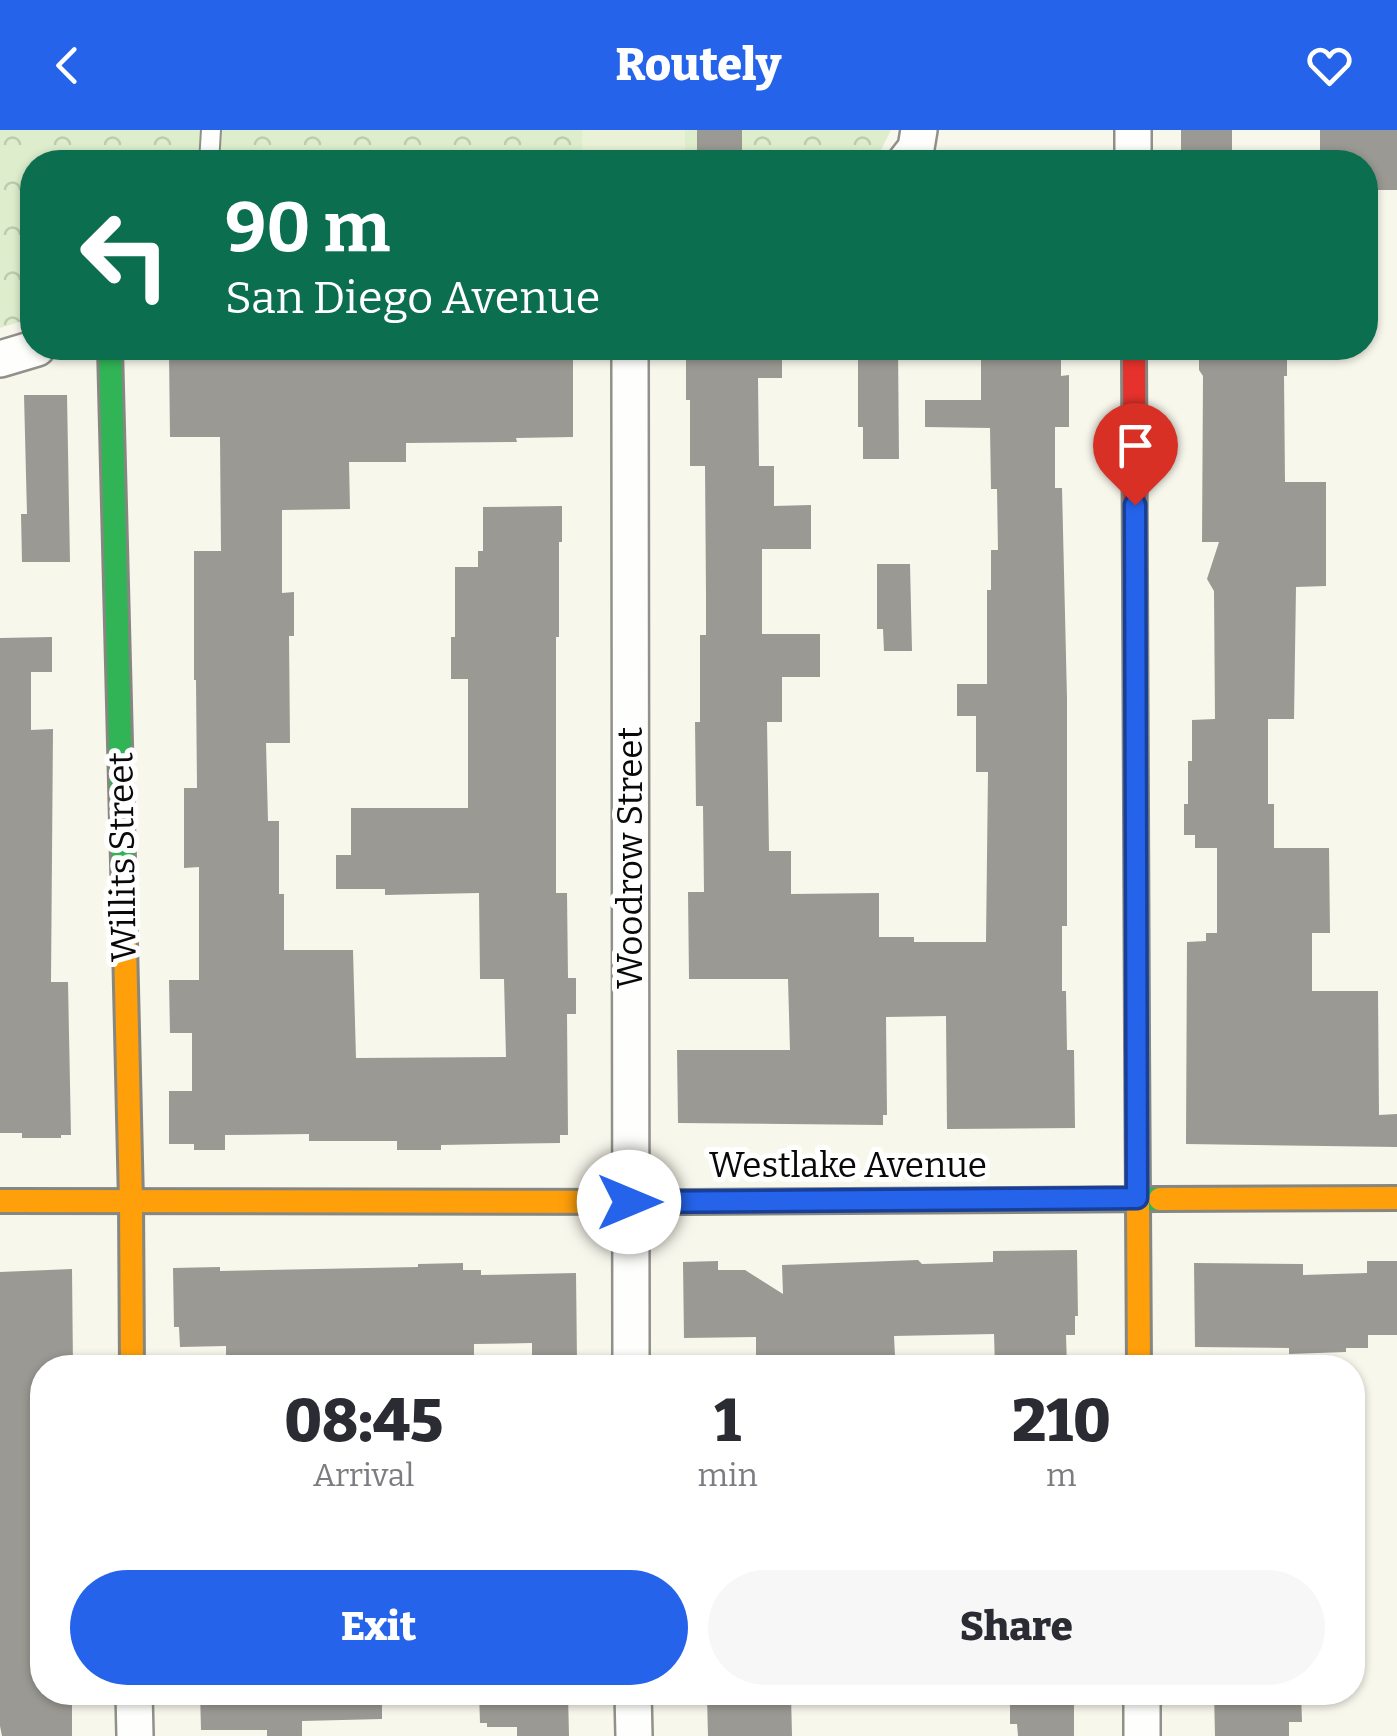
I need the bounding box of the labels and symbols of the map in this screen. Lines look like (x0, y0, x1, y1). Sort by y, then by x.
pin (1093, 403, 1178, 506)
street label: Woodrow Street (609, 727, 651, 989)
street label: Willits Street (99, 751, 145, 962)
street label: Westlake Avenue (709, 1144, 987, 1186)
position arrow (577, 1150, 681, 1254)

